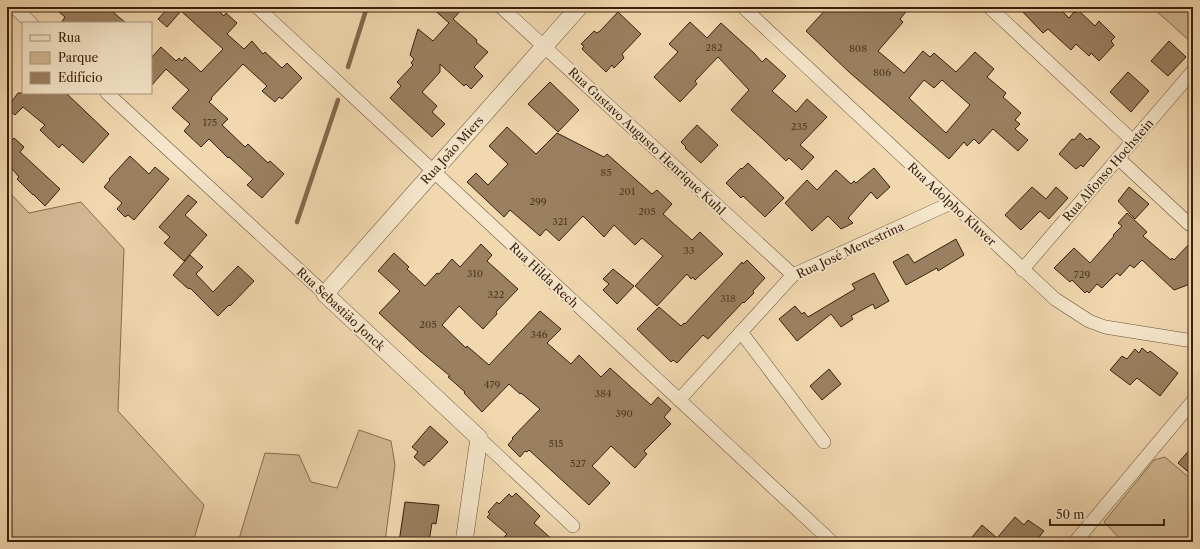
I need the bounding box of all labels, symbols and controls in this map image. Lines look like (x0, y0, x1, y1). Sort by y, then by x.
legend (22, 22, 152, 94)
text: Rua (58, 30, 81, 45)
house number: 282 (705, 41, 723, 54)
house number: 808 (849, 42, 867, 55)
text: Parque (58, 50, 99, 65)
street label: Rua Gustavo Augusto Henrique Kuhl (565, 64, 729, 218)
house number: 806 (873, 66, 891, 79)
text: Edifício (58, 70, 103, 85)
street label: Rua João Miers (417, 113, 487, 187)
street label: Rua Alfonso Hochstein (1059, 115, 1157, 224)
house number: 175 (203, 116, 217, 129)
house number: 235 (791, 120, 807, 133)
street label: Rua Adolpho Kluver (905, 159, 999, 249)
house number: 85 (600, 166, 612, 179)
house number: 201 (619, 185, 636, 198)
house number: 299 (529, 195, 547, 208)
house number: 205 (638, 205, 656, 218)
house number: 321 (552, 215, 569, 228)
street label: Rua José Menestrina (794, 218, 907, 281)
street label: Rua Hilda Rech (506, 239, 582, 311)
house number: 33 (683, 244, 695, 257)
street label: Rua Sebastião Jonck (294, 264, 389, 354)
house number: 310 (467, 267, 483, 280)
house number: 729 (1074, 268, 1090, 281)
house number: 322 (487, 288, 505, 301)
house number: 318 (720, 292, 736, 305)
house number: 205 (419, 318, 437, 331)
house number: 346 (530, 328, 548, 341)
house number: 479 (484, 378, 500, 391)
house number: 384 (594, 387, 612, 400)
house number: 390 (615, 407, 633, 420)
house number: 515 (548, 437, 564, 450)
house number: 527 (570, 457, 586, 470)
scale bar (1050, 501, 1164, 527)
text: 50 m (1056, 507, 1085, 522)

